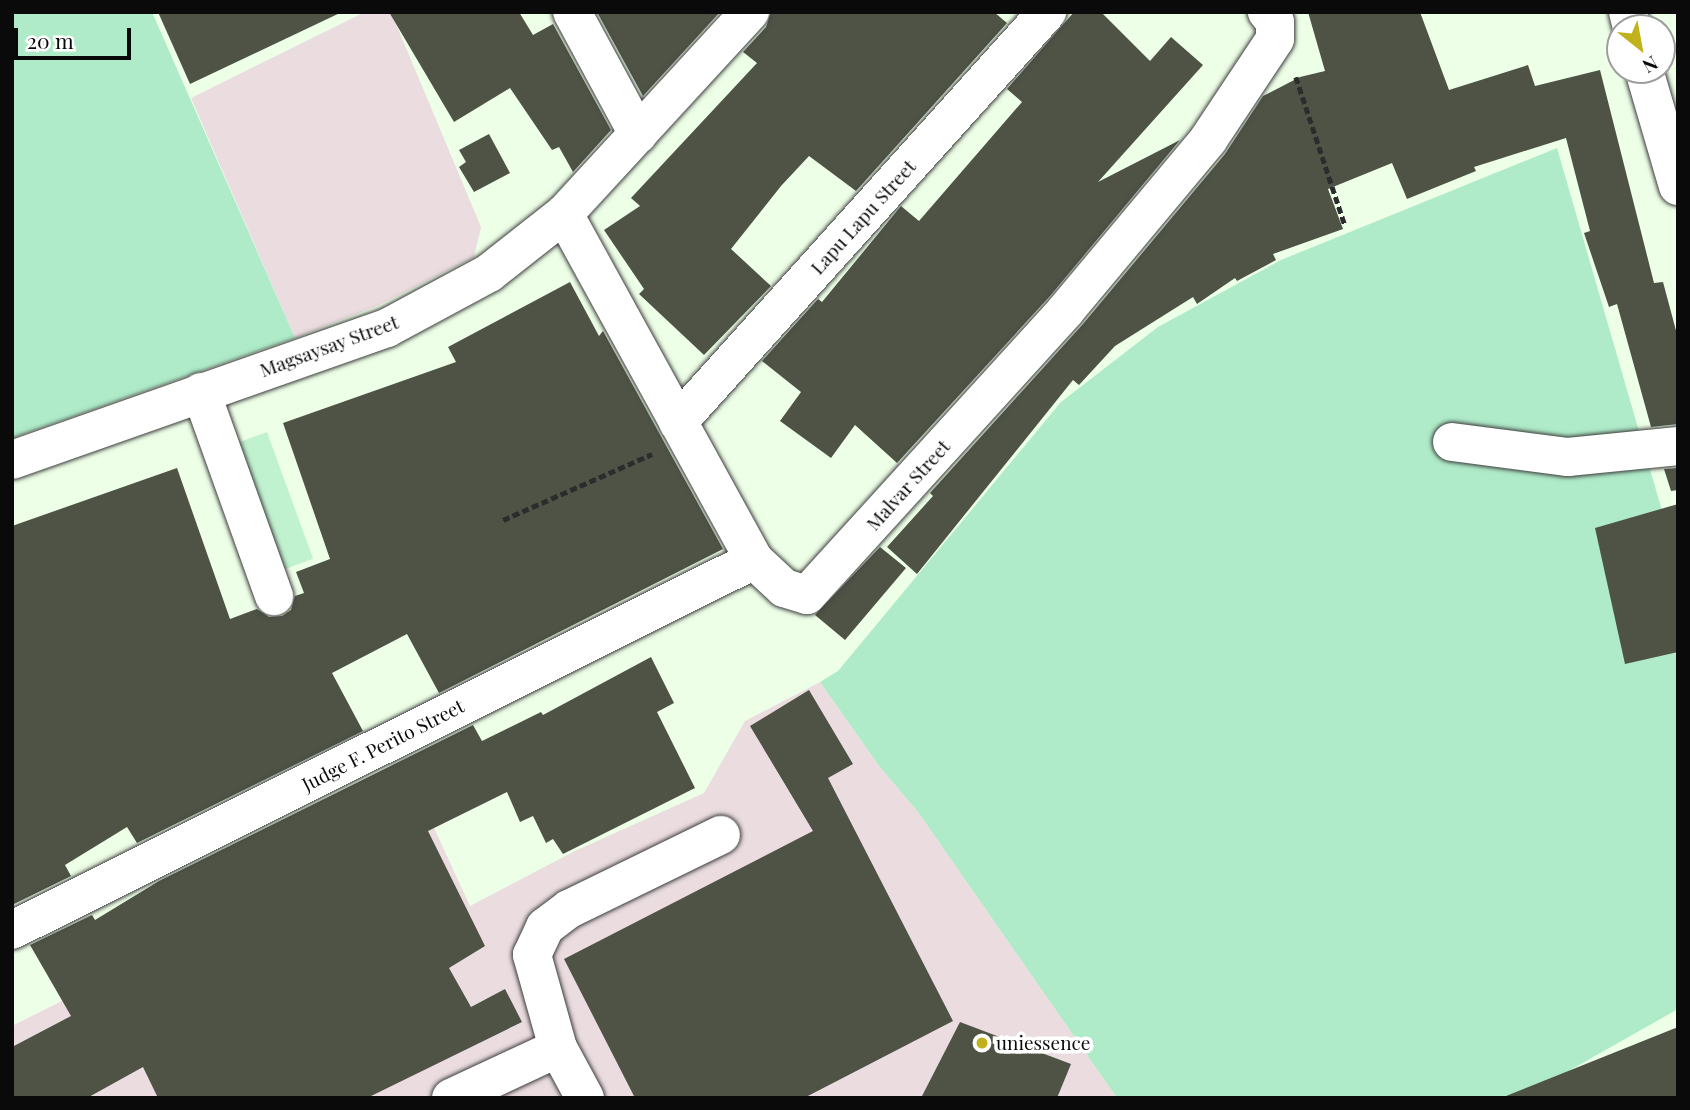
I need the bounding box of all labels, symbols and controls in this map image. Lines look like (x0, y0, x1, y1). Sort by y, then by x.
scale bar (18, 14, 135, 58)
north arrow (1606, 14, 1676, 84)
text: 20 m (27, 26, 74, 54)
text: N (1638, 51, 1663, 80)
street label: Lapu Lapu Street (806, 155, 920, 279)
street label: Magsaysay Street (256, 310, 402, 382)
street label: Malvar Street (861, 435, 955, 535)
street label: Judge F. Perito Street (298, 694, 468, 796)
place label: uniessence (996, 1032, 1090, 1054)
marker: uniessence (974, 1035, 990, 1051)

